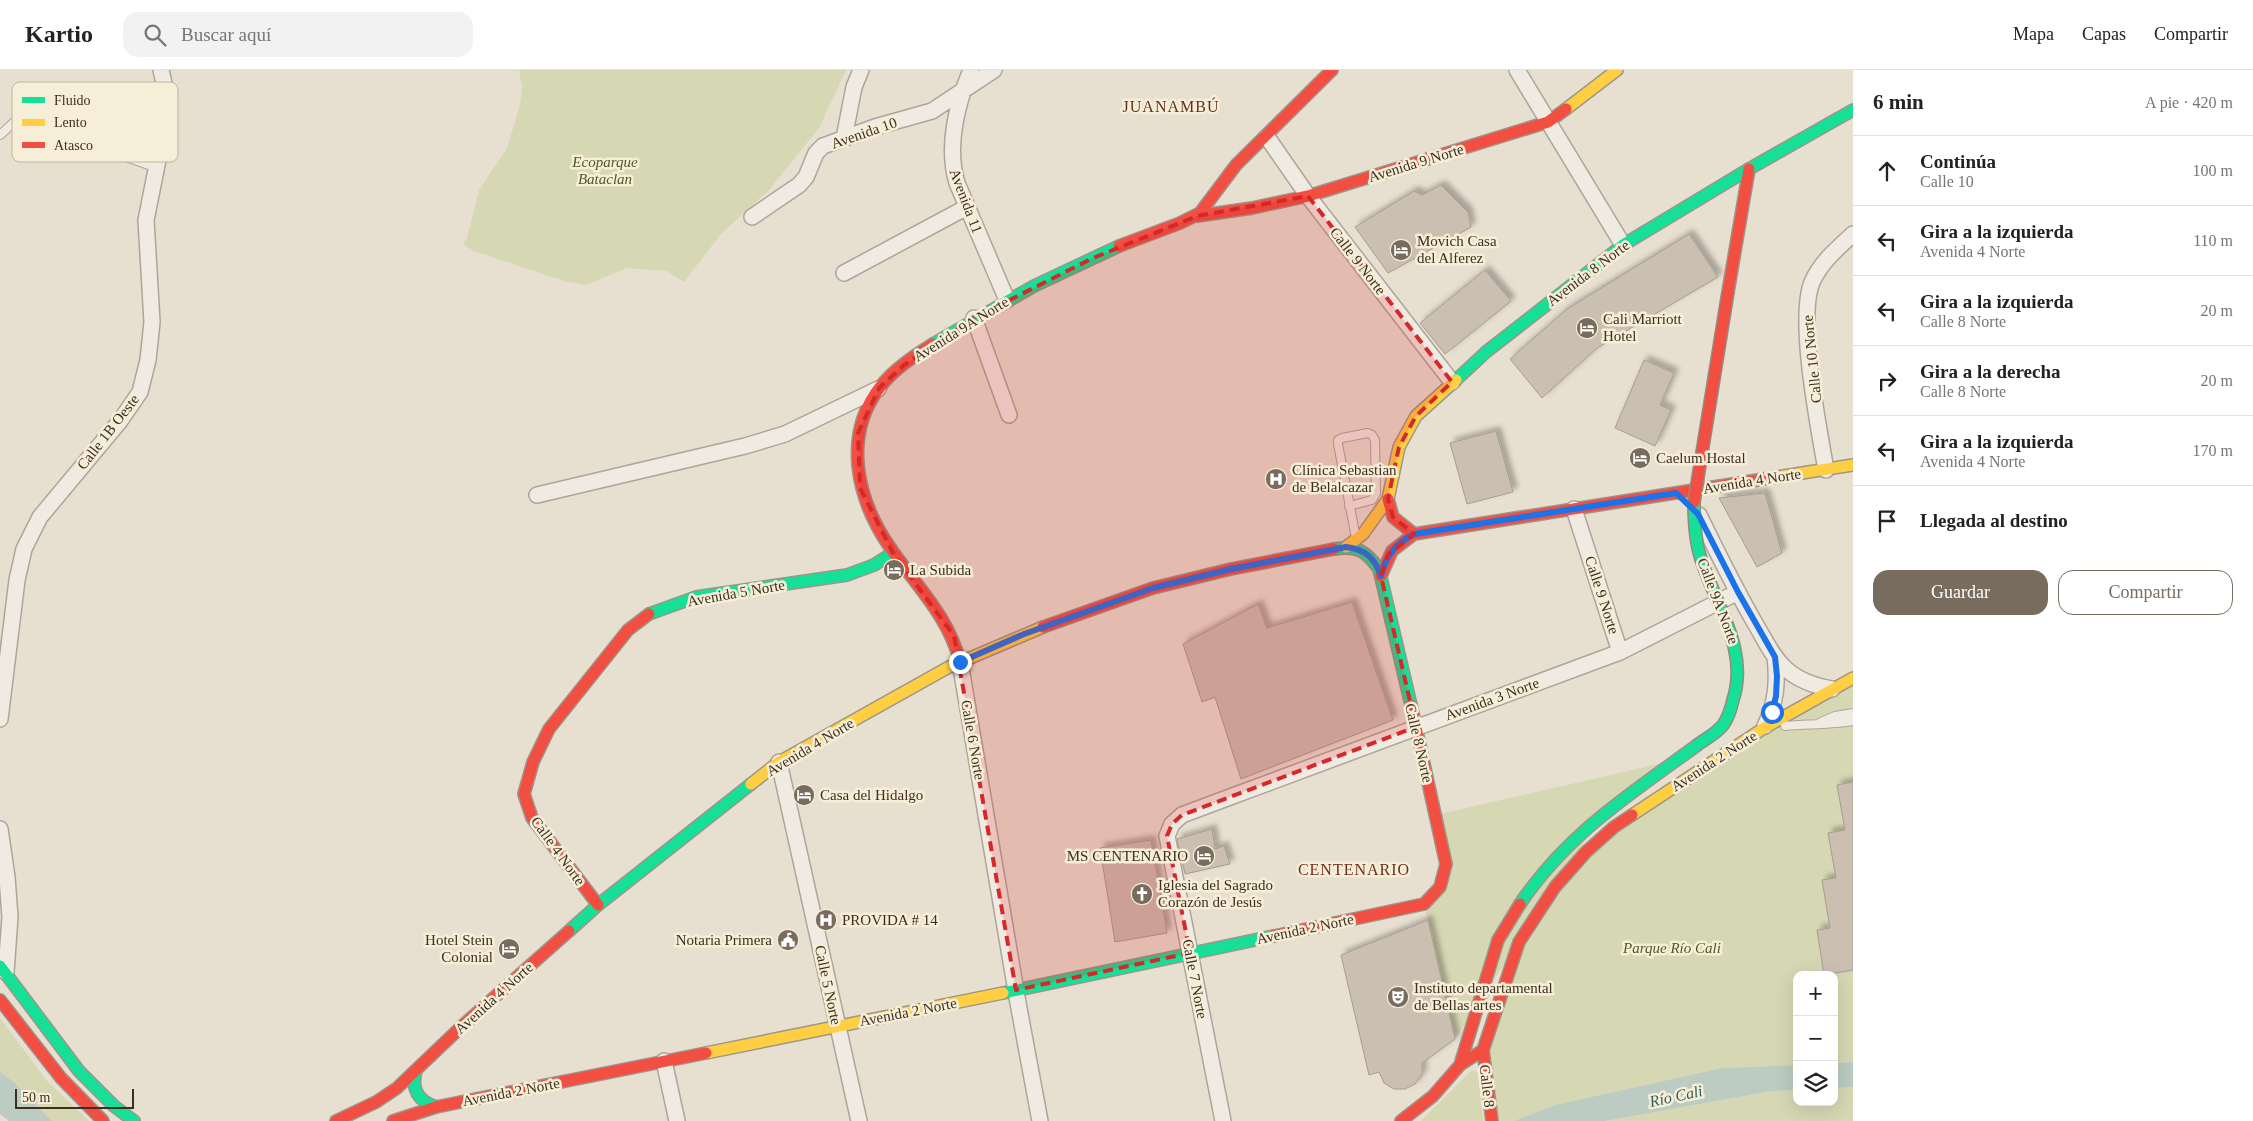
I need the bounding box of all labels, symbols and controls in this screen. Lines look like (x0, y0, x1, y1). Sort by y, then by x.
search box (123, 12, 473, 57)
text: Kartio (25, 21, 93, 47)
icon: search (141, 21, 169, 49)
text: Buscar aquí (181, 24, 271, 45)
text: Mapa (2013, 24, 2054, 44)
text: Capas (2082, 24, 2126, 44)
text: Compartir (2154, 24, 2228, 44)
legend (12, 82, 178, 162)
text: 6 min (1873, 90, 1924, 114)
text: Fluido (54, 93, 91, 108)
text: A pie · 420 m (2145, 94, 2233, 111)
district label: JUANAMBÚ (1123, 97, 1219, 115)
street label: Avenida 10 (829, 114, 899, 152)
text: Lento (54, 115, 87, 130)
text: Atasco (54, 138, 93, 153)
street label: Avenida 9 Norte (1366, 141, 1466, 185)
text: Continúa (1920, 151, 1996, 172)
park label: Ecoparque Bataclan (571, 154, 638, 187)
icon: ahead (1873, 157, 1901, 185)
text: 100 m (2193, 162, 2233, 179)
street label: Avenida 11 (946, 166, 986, 236)
text: Calle 10 (1920, 173, 1974, 190)
text: Gira a la izquierda (1920, 221, 2074, 242)
street label: Calle 9 Norte (1327, 224, 1389, 298)
icon: left (1873, 227, 1901, 255)
text: 110 m (2193, 232, 2233, 249)
place label: Movich Casa del Alferez (1417, 233, 1497, 266)
street label: Avenida 8 Norte (1544, 237, 1633, 309)
hotel icon: Movich Casa del Alferez (1389, 238, 1413, 262)
text: Avenida 4 Norte (1920, 243, 2025, 260)
text: Gira a la izquierda (1920, 291, 2074, 312)
street label: Avenida 9A Norte (911, 293, 1012, 365)
icon: left (1873, 297, 1901, 325)
text: 20 m (2201, 302, 2233, 319)
place label: Cali Marriott Hotel (1603, 311, 1683, 344)
text: Calle 8 Norte (1920, 313, 2006, 330)
street label: Calle 10 Norte (1799, 314, 1825, 404)
hotel icon: Cali Marriott Hotel (1575, 316, 1599, 340)
text: Gira a la derecha (1920, 361, 2061, 382)
icon: right (1873, 367, 1901, 395)
text: 20 m (2201, 372, 2233, 389)
text: Calle 8 Norte (1920, 383, 2006, 400)
street label: Calle 1B Oeste (74, 391, 142, 473)
text: Gira a la izquierda (1920, 431, 2074, 452)
icon: left (1873, 437, 1901, 465)
text: 170 m (2193, 442, 2233, 459)
hotel icon: Caelum Hostal (1628, 446, 1652, 470)
place label: Caelum Hostal (1656, 450, 1746, 466)
text: Avenida 4 Norte (1920, 453, 2025, 470)
place label: Clínica Sebastian de Belalcazar (1292, 462, 1397, 495)
street label: Avenida 4 Norte (1702, 465, 1802, 497)
hospital icon: Clínica Sebastian de Belalcazar (1264, 467, 1288, 491)
icon: arrive (1873, 507, 1901, 535)
text: Llegada al destino (1920, 510, 2068, 531)
street label: Calle 9 Norte (1582, 554, 1622, 636)
street label: Calle 9A Norte (1694, 556, 1742, 647)
hotel icon: La Subida (882, 558, 906, 582)
place label: La Subida (910, 562, 972, 578)
button: Guardar (1873, 570, 2048, 615)
button: Compartir (2058, 570, 2233, 615)
street label: Avenida 5 Norte (686, 576, 786, 609)
route end (949, 651, 972, 674)
street label: Avenida 3 Norte (1443, 674, 1542, 723)
street label: Calle 6 Norte (958, 699, 988, 782)
route start (1761, 701, 1784, 724)
street label: Calle 8 Norte (1402, 702, 1436, 784)
street label: Avenida 4 Norte (764, 715, 857, 779)
street label: Avenida 2 Norte (1668, 727, 1760, 795)
hotel icon: Casa del Hidalgo (792, 783, 816, 807)
place label: Casa del Hidalgo (820, 787, 923, 803)
street label: Calle 4 Norte (528, 814, 588, 889)
hotel icon: MS CENTENARIO (1192, 844, 1216, 868)
place label: MS CENTENARIO (1067, 848, 1188, 864)
district label: CENTENARIO (1298, 861, 1410, 878)
place label: Iglesia del Sagrado Corazón de Jesús (1158, 877, 1273, 910)
church icon: Iglesia del Sagrado Corazón de Jesús (1130, 882, 1154, 906)
hospital icon: PROVIDA # 14 (814, 908, 838, 932)
street label: Avenida 2 Norte (1255, 911, 1355, 947)
place label: PROVIDA # 14 (842, 912, 938, 928)
public building icon: Notaria Primera (776, 928, 800, 952)
place label: Hotel Stein Colonial (425, 932, 493, 965)
place label: Notaria Primera (676, 932, 772, 948)
hotel icon: Hotel Stein Colonial (497, 937, 521, 961)
street label: Calle 7 Norte (1179, 938, 1211, 1021)
park label: Parque Río Cali (1622, 940, 1721, 956)
street label: Calle 5 Norte (812, 944, 844, 1027)
street label: Avenida 4 Norte (452, 959, 536, 1037)
map controls (1793, 971, 1838, 1106)
button: + (1793, 971, 1838, 1016)
place label: Instituto departamental de Bellas artes (1414, 980, 1553, 1013)
theatre icon: Instituto departamental de Bellas artes (1386, 985, 1410, 1009)
street label: Avenida 2 Norte (858, 995, 958, 1029)
button: − (1793, 1016, 1838, 1061)
button: layers (1793, 1061, 1838, 1106)
street label: Calle 8 (1476, 1064, 1498, 1108)
street label: Avenida 2 Norte (461, 1075, 561, 1109)
water label: Río Cali (1647, 1082, 1704, 1110)
scale bar (15, 1086, 134, 1109)
text: 50 m (22, 1090, 50, 1105)

